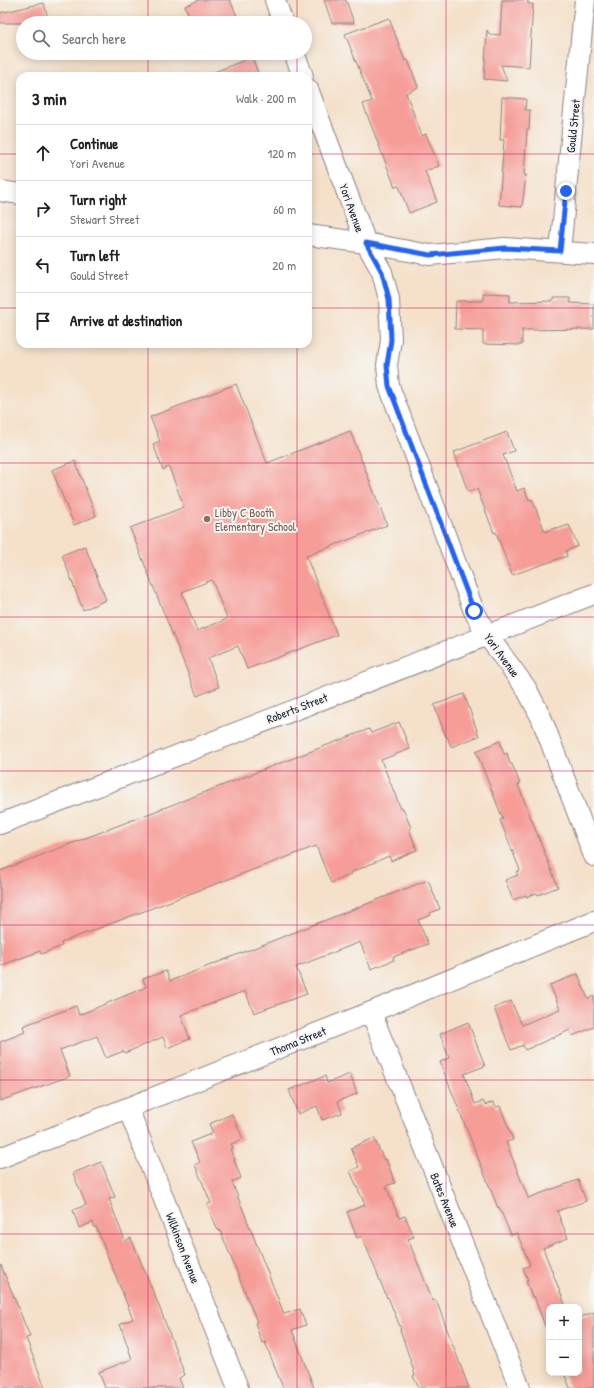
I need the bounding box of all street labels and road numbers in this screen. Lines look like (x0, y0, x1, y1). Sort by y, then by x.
street label: Gould Street (562, 97, 584, 154)
street label: Yori Avenue (335, 181, 369, 235)
street label: Yori Avenue (480, 630, 524, 681)
street label: Roberts Street (264, 688, 331, 727)
street label: Thoma Street (267, 1022, 329, 1060)
street label: Bates Avenue (426, 1170, 464, 1230)
street label: Wilkinson Avenue (162, 1210, 204, 1286)

